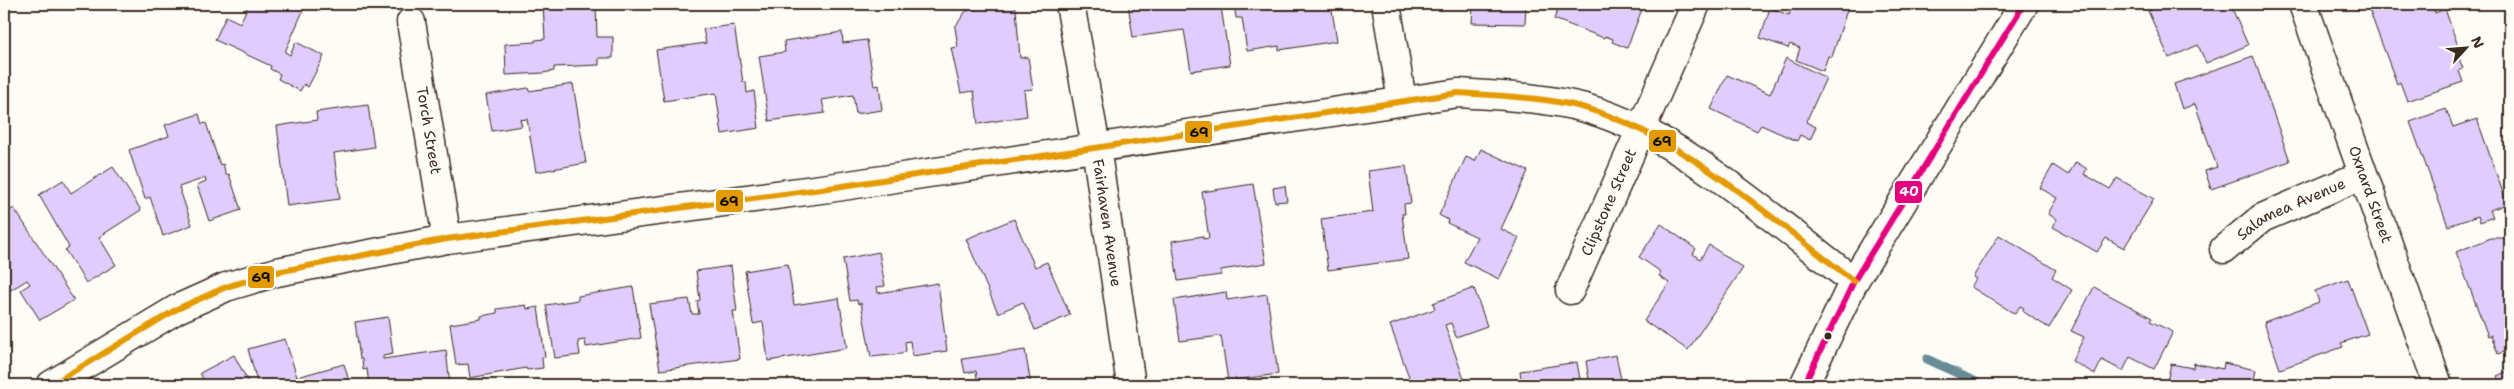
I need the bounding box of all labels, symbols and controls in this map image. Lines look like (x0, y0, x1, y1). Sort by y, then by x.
north arrow (2442, 22, 2492, 72)
text: N (2467, 33, 2488, 51)
street label: Torch Street (412, 85, 446, 176)
line badge: 69 (1184, 120, 1213, 144)
text: 69 (1189, 123, 1209, 141)
line badge: 69 (1648, 129, 1677, 153)
text: 69 (1652, 132, 1672, 150)
street label: Oxnard Street (2344, 143, 2397, 246)
street label: Clipstone Street (1576, 145, 1641, 259)
street label: Fairhaven Avenue (1088, 158, 1126, 288)
street label: Salamea Avenue (2232, 173, 2349, 245)
line badge: 40 (1894, 180, 1923, 204)
text: 40 (1899, 182, 1919, 200)
line badge: 69 (715, 189, 744, 213)
text: 69 (719, 192, 739, 210)
line badge: 69 (247, 265, 275, 289)
text: 69 (251, 268, 271, 286)
unlabelled marker (1823, 331, 1833, 341)

